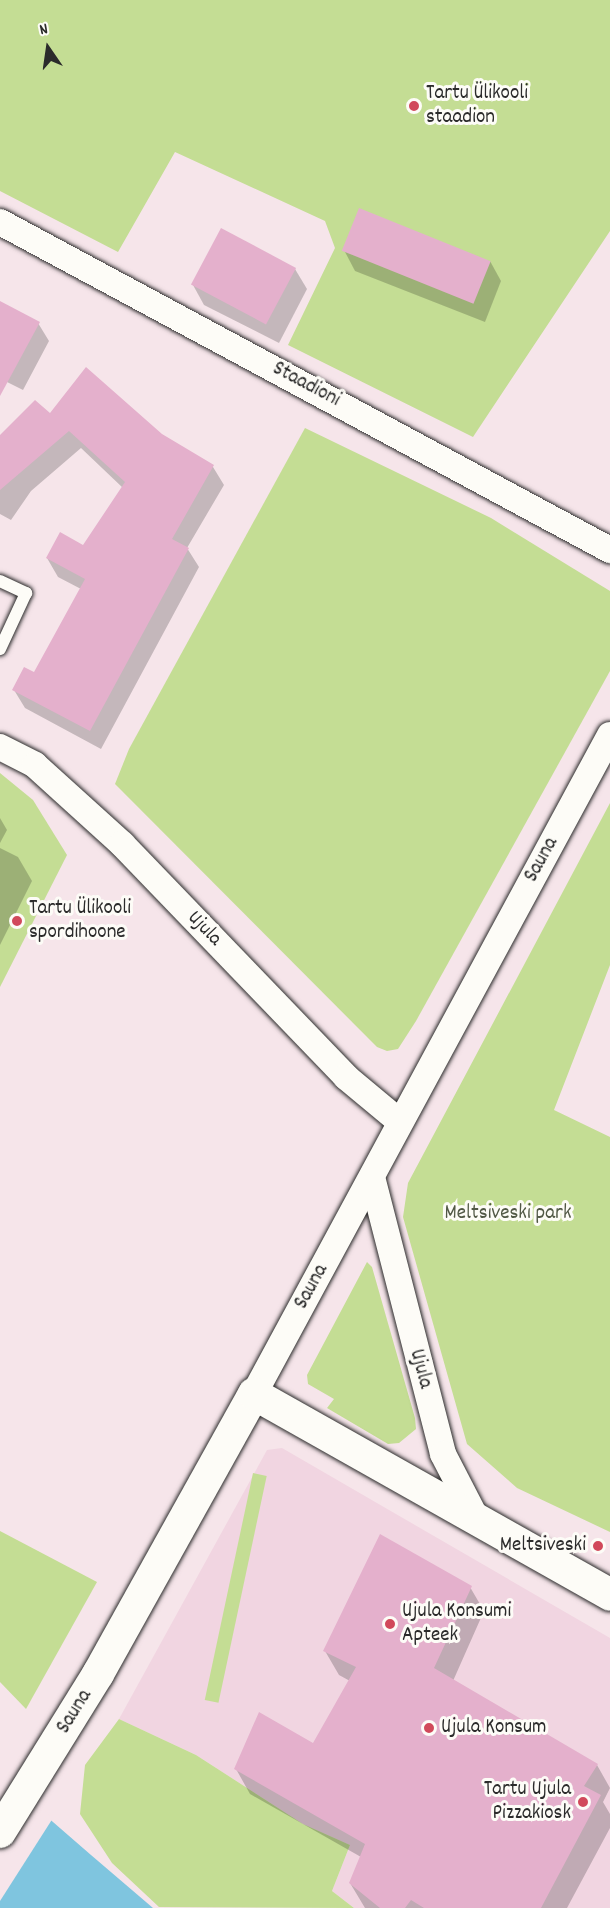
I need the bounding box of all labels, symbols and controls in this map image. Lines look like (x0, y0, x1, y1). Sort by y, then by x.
north arrow (18, 18, 78, 78)
text: N (37, 18, 50, 42)
place label: Tartu Ülikooli staadion (426, 81, 528, 131)
marker: Tartu Ülikooli staadion (407, 99, 421, 113)
street label: Staadioni (268, 357, 344, 413)
street label: Sauna (519, 833, 565, 887)
place label: Tartu Ülikooli spordihoone (29, 896, 131, 946)
street label: Ujula (181, 906, 227, 952)
marker: Tartu Ülikooli spordihoone (10, 914, 24, 928)
park label: Meltsiveski park (444, 1201, 572, 1227)
street label: Sauna (289, 1260, 335, 1314)
street label: Ujula (403, 1347, 437, 1391)
place label: Meltsiveski (500, 1533, 586, 1559)
marker: Meltsiveski (591, 1539, 605, 1553)
place label: Ujula Konsumi Apteek (402, 1599, 511, 1649)
marker: Ujula Konsumi Apteek (383, 1617, 397, 1631)
street label: Sauna (52, 1685, 98, 1739)
place label: Ujula Konsum (441, 1715, 546, 1741)
marker: Ujula Konsum (422, 1721, 436, 1735)
place label: Tartu Ujula Pizzakiosk (484, 1777, 571, 1827)
marker: Tartu Ujula Pizzakiosk (576, 1795, 590, 1809)

